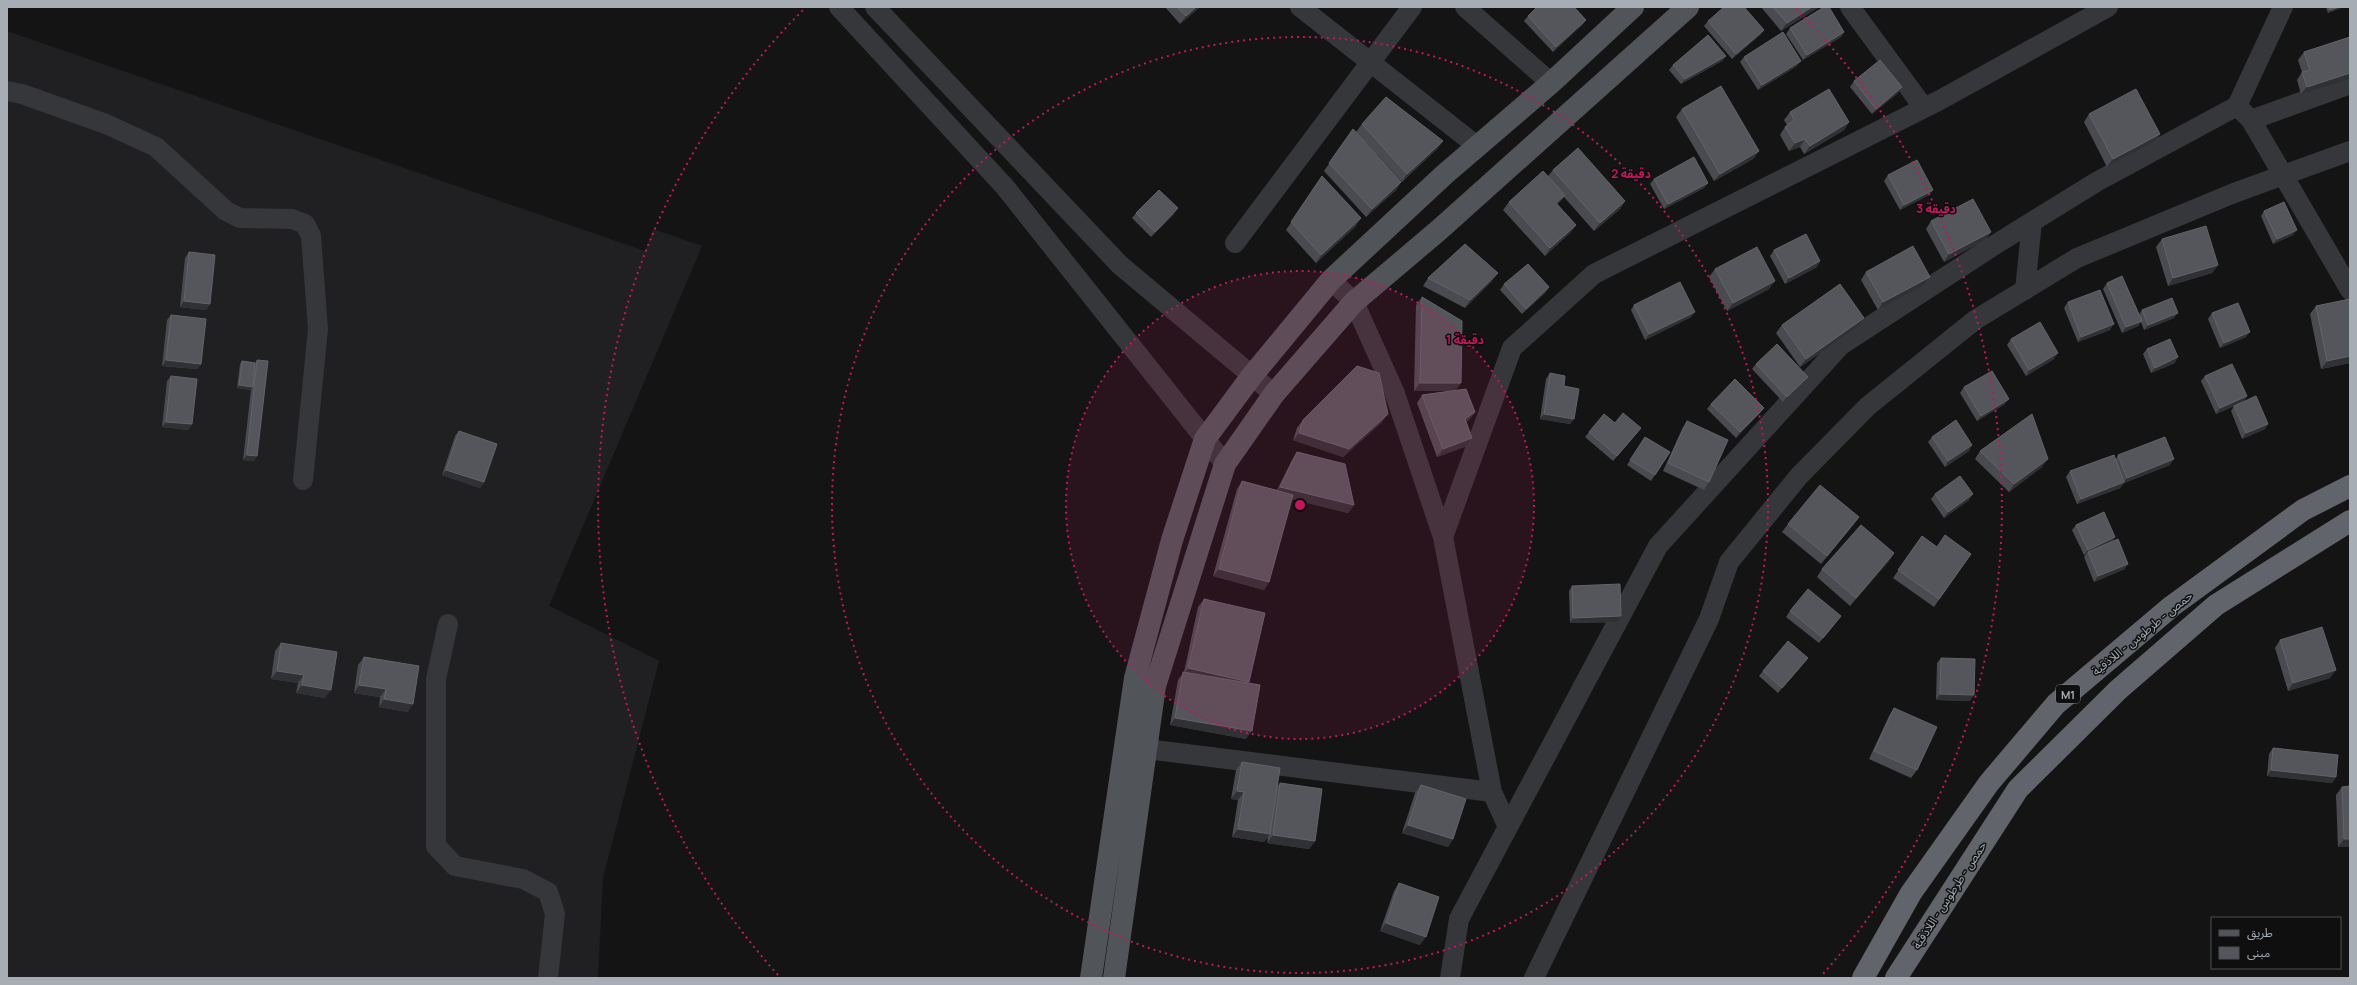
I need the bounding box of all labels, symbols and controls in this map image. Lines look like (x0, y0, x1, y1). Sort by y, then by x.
text: 2 دقيقة (1611, 165, 1651, 182)
text: 3 دقيقة (1916, 200, 1956, 217)
text: 1 دقيقة (1446, 331, 1484, 348)
centre of rings (1293, 498, 1307, 512)
street label: حمص - طرطوس - اللاذقية (2088, 587, 2196, 679)
road number: M1 (2056, 685, 2080, 703)
street label: حمص - طرطوس - اللاذقية (1908, 838, 1990, 952)
legend (2211, 917, 2341, 969)
text: طريق (2247, 924, 2273, 941)
text: مبنى (2247, 944, 2270, 961)

